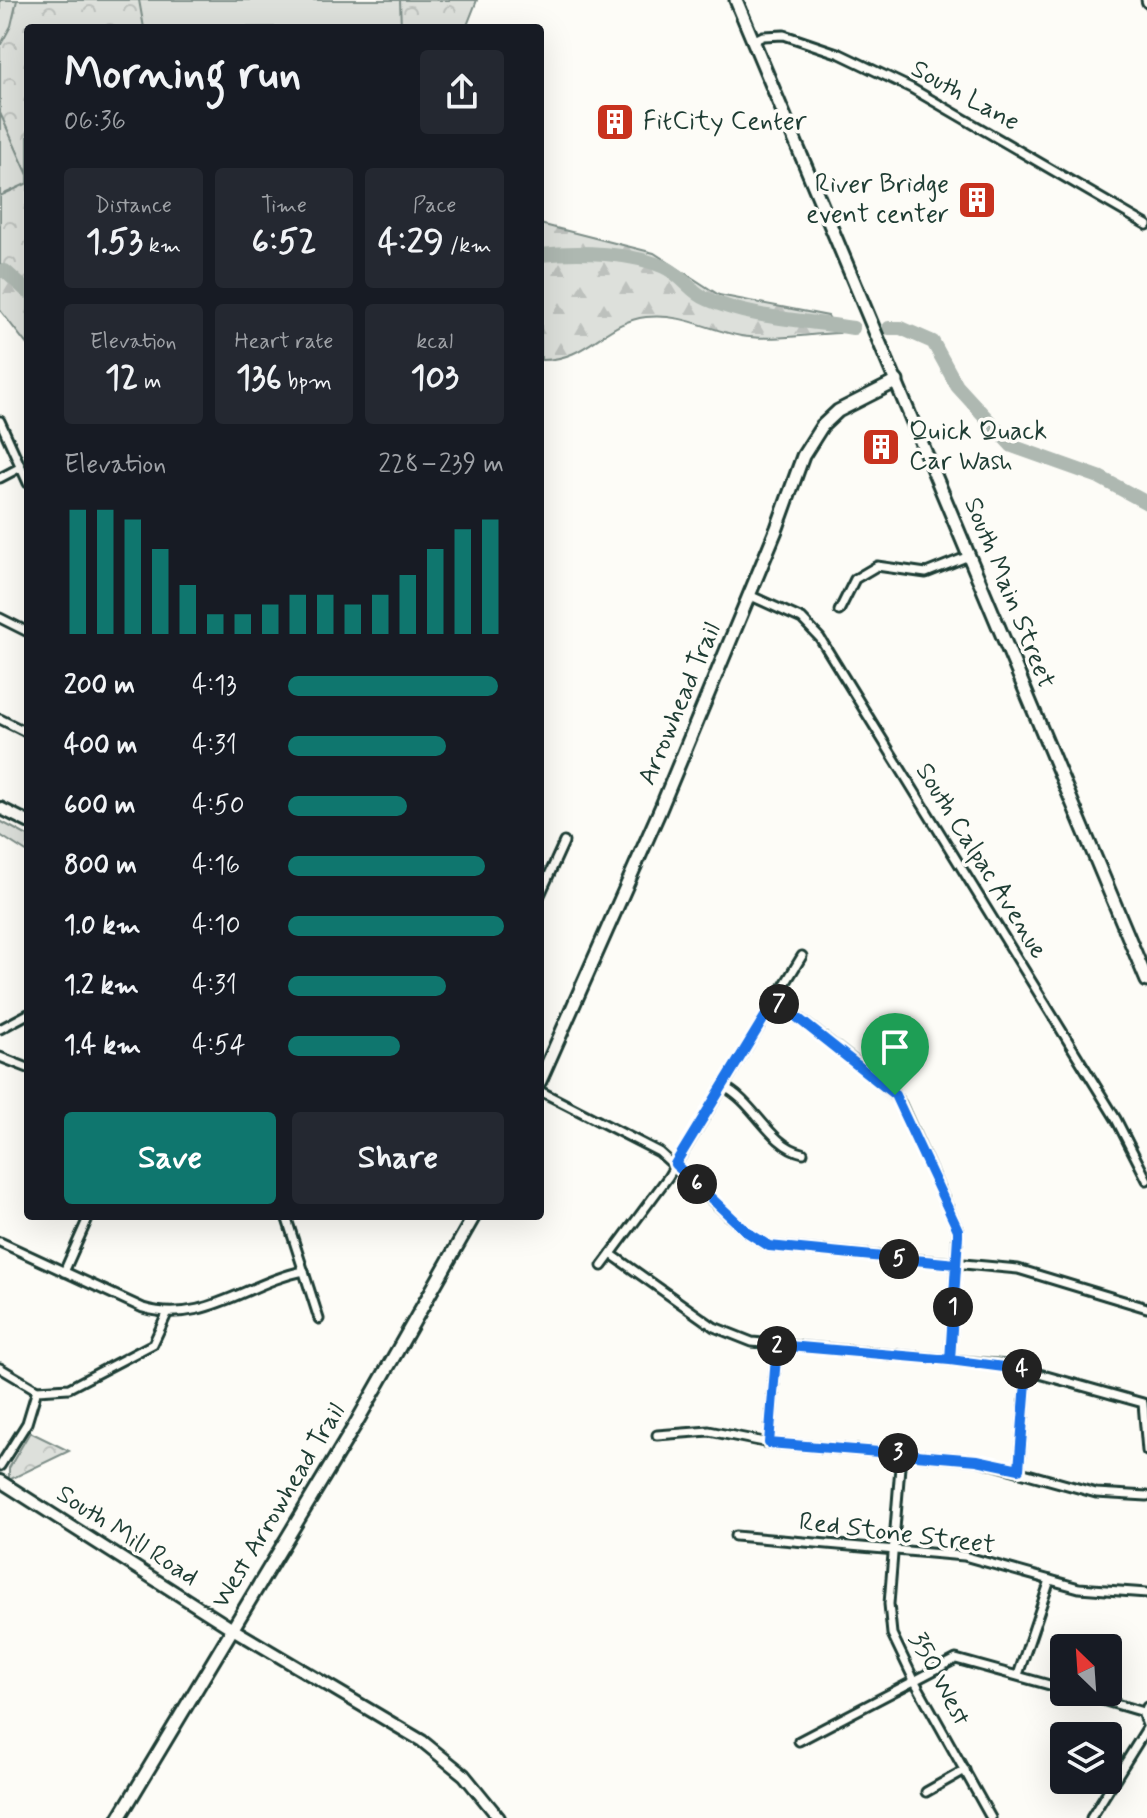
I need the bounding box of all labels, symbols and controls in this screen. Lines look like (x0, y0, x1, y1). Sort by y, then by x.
text: Morning run (64, 46, 301, 104)
button: share (420, 50, 504, 134)
street label: South Lane (905, 52, 1025, 140)
building icon: FitCity Center (594, 101, 636, 143)
text: 06:36 (64, 105, 126, 139)
place label: FitCity Center (643, 105, 808, 139)
place label: River Bridge event center (806, 168, 949, 232)
building icon: River Bridge event center (956, 179, 998, 221)
text: Distance (95, 192, 172, 220)
text: Time (261, 192, 307, 220)
text: Pace (413, 192, 457, 220)
text: 1.53 (86, 220, 143, 265)
text: 6:52 (252, 220, 316, 265)
text: 4:29 (378, 220, 444, 265)
text: km (143, 232, 181, 260)
text: /km (444, 232, 491, 260)
text: Elevation (90, 328, 177, 356)
text: Heart rate (235, 328, 333, 356)
text: kcal (416, 328, 453, 356)
text: 12 (105, 356, 138, 401)
text: 136 (236, 356, 282, 401)
text: 103 (410, 356, 459, 401)
text: m (138, 368, 162, 396)
text: bpm (282, 368, 332, 396)
place label: Quick Quack Car Wash (909, 415, 1047, 479)
building icon: Quick Quack Car Wash (860, 426, 902, 468)
text: Elevation (64, 448, 166, 482)
text: 228–239 m (378, 448, 504, 482)
street label: South Main Street (955, 492, 1063, 694)
street label: Arrowhead Trail (630, 618, 730, 790)
text: 200 m (64, 669, 135, 703)
text: 4:13 (192, 669, 237, 703)
text: 400 m (64, 729, 137, 763)
text: 4:31 (192, 729, 237, 763)
street label: South Calpac Avenue (907, 756, 1055, 966)
text: 600 m (64, 789, 136, 823)
text: 4:50 (192, 789, 245, 823)
text: 800 m (64, 849, 137, 883)
text: 4:16 (192, 849, 240, 883)
text: 1.0 km (64, 909, 141, 943)
text: 4:10 (192, 909, 241, 943)
text: 1.2 km (64, 969, 139, 1003)
text: 4:31 (192, 969, 237, 1003)
pin: 7 (759, 984, 799, 1024)
text: 7 (772, 990, 786, 1018)
pin (861, 1013, 929, 1095)
icon: arrive (873, 1025, 917, 1069)
text: 1.4 km (64, 1029, 141, 1063)
text: 4:54 (192, 1029, 245, 1063)
button: Save (64, 1112, 276, 1204)
button: Share (292, 1112, 504, 1204)
pin: 6 (677, 1164, 717, 1204)
text: 6 (691, 1170, 703, 1198)
pin: 5 (879, 1239, 919, 1279)
text: 5 (892, 1245, 906, 1273)
pin: 1 (933, 1287, 973, 1327)
text: 1 (948, 1293, 958, 1321)
pin: 2 (757, 1326, 797, 1366)
text: 2 (772, 1332, 782, 1360)
pin: 4 (1002, 1349, 1042, 1389)
text: 4 (1016, 1355, 1028, 1383)
street label: West Arrowhead Trail (204, 1397, 354, 1615)
pin: 3 (878, 1433, 918, 1473)
text: 3 (893, 1439, 903, 1467)
street label: South Mill Road (49, 1477, 205, 1595)
street label: Red Stone Street (797, 1505, 997, 1563)
street label: 350 West (900, 1626, 978, 1732)
north arrow (1050, 1634, 1122, 1706)
map controls (1050, 1634, 1122, 1794)
button: layers (1050, 1722, 1122, 1794)

